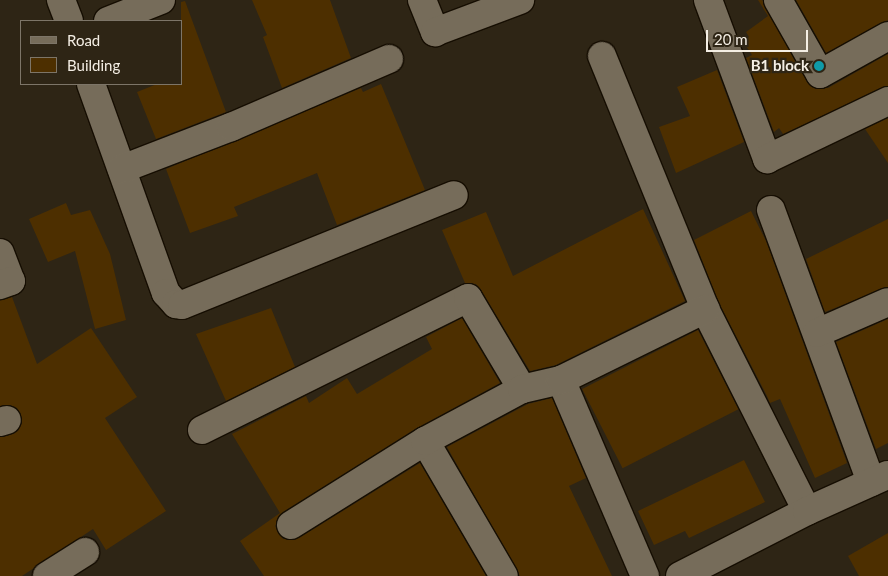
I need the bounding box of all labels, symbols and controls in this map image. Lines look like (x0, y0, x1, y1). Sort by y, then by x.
legend (20, 20, 182, 85)
scale bar (708, 20, 810, 52)
text: 20 m (714, 30, 748, 48)
text: Road (67, 31, 100, 49)
text: Building (67, 56, 120, 74)
place label: B1 block (751, 57, 809, 75)
marker: B1 block (813, 60, 825, 72)

